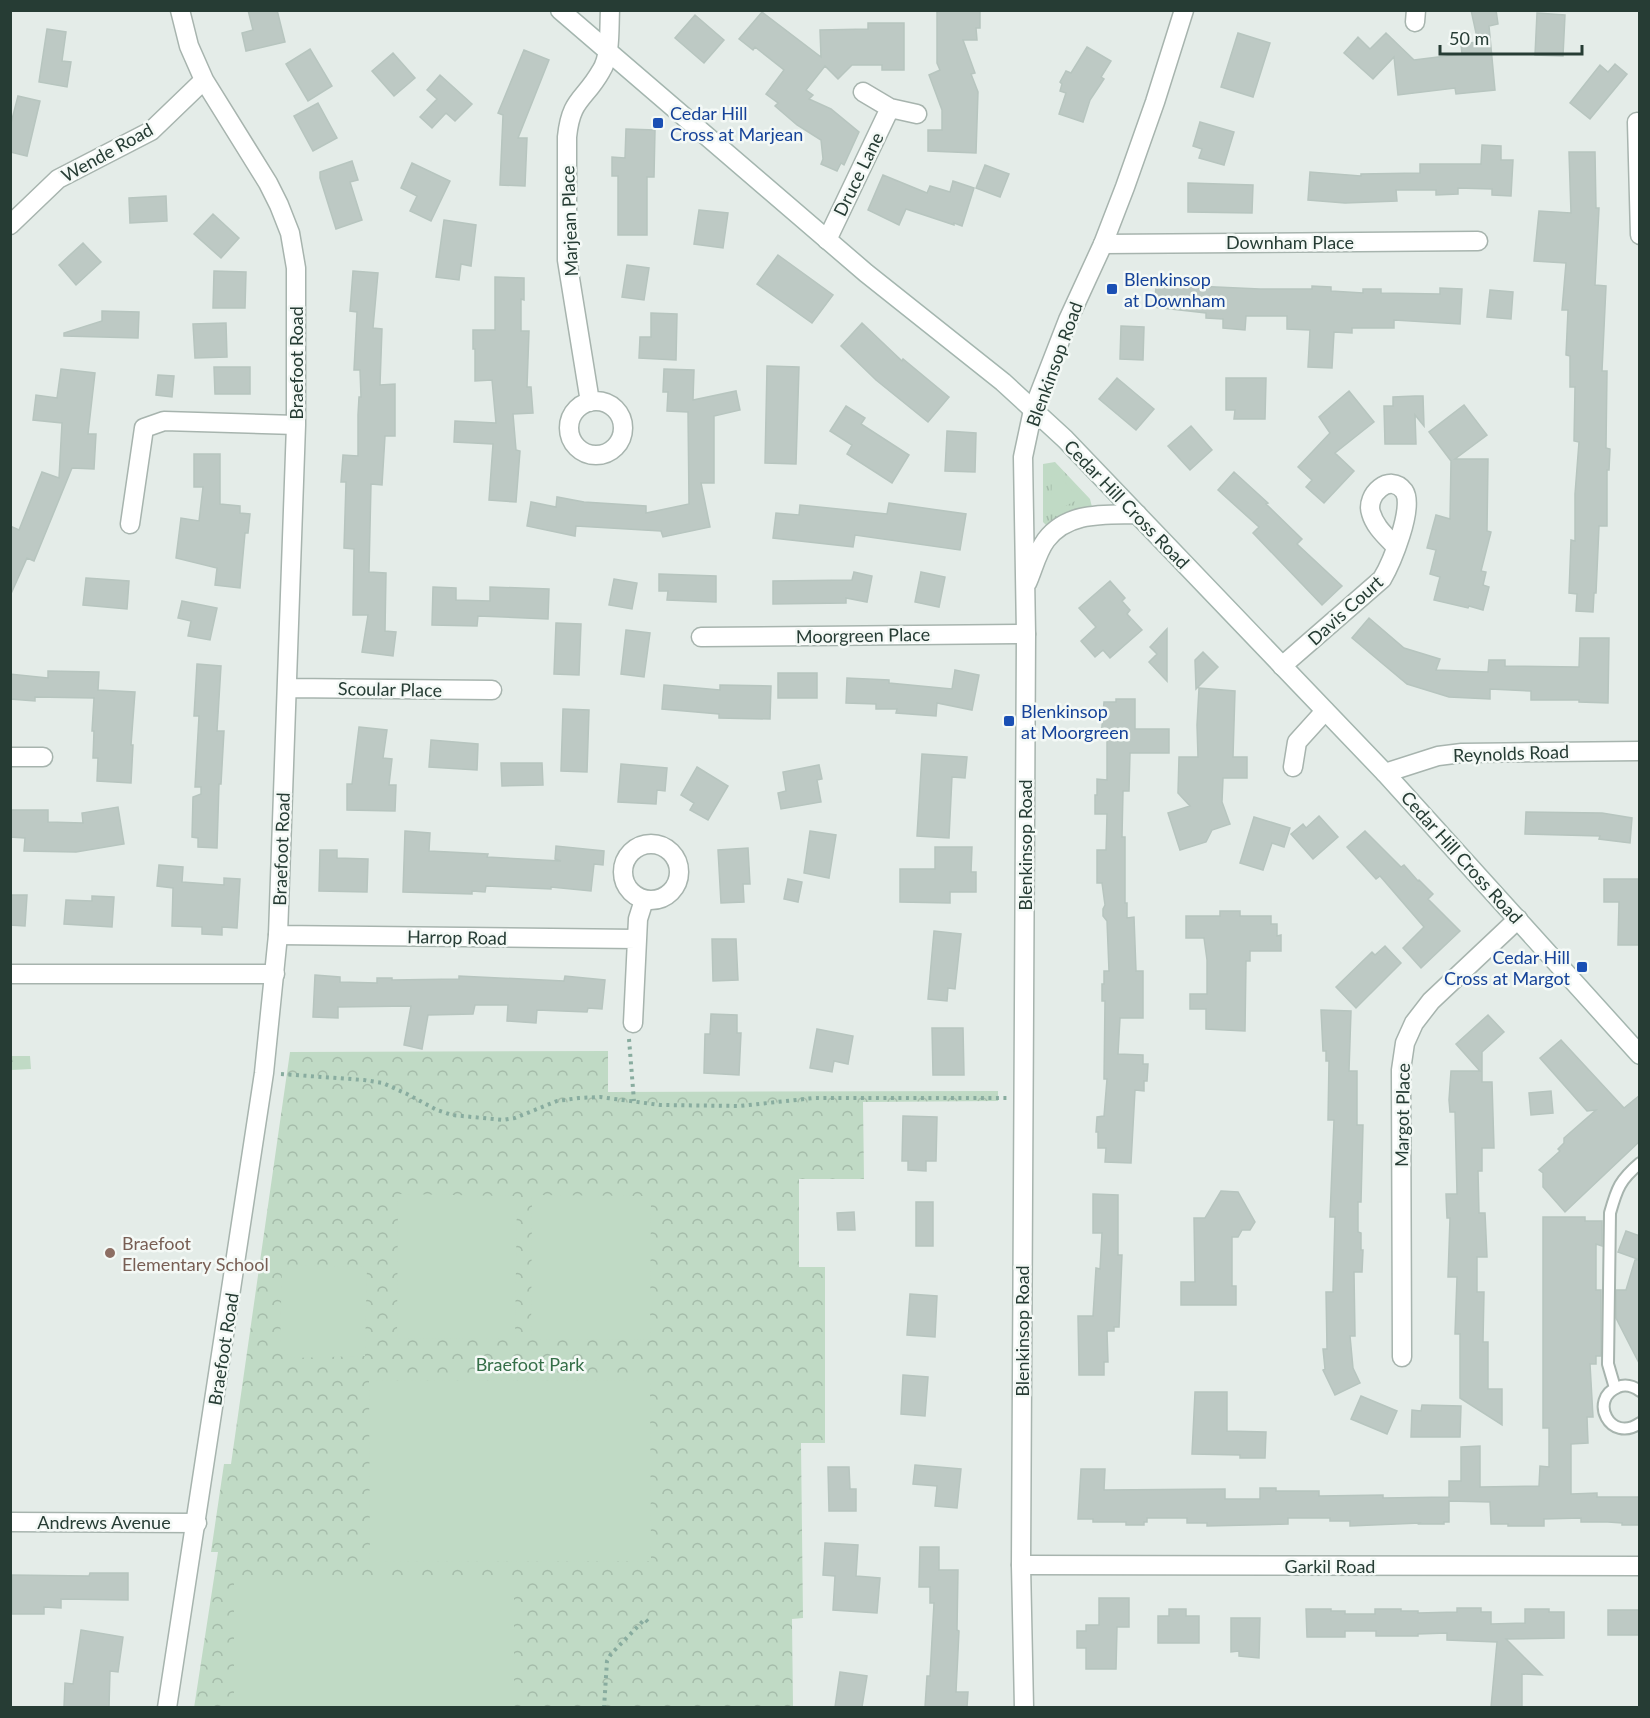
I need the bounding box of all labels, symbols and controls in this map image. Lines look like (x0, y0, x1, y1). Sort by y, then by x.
scale bar (1440, 18, 1582, 56)
text: 50 m (1449, 27, 1489, 49)
place label: Cedar Hill Cross at Marjean (670, 102, 803, 145)
marker: Cedar Hill Cross at Marjean (651, 116, 665, 130)
street label: Wende Road (57, 118, 157, 186)
street label: Druce Lane (828, 129, 888, 219)
street label: Marjean Place (556, 165, 582, 277)
street label: Downham Place (1226, 231, 1354, 253)
place label: Blenkinsop at Downham (1124, 268, 1226, 311)
marker: Blenkinsop at Downham (1105, 282, 1119, 296)
street label: Blenkinsop Road (1021, 299, 1087, 429)
street label: Braefoot Road (285, 306, 307, 420)
street label: Cedar Hill Cross Road (1060, 435, 1194, 573)
street label: Davis Court (1303, 570, 1387, 649)
street label: Moorgreen Place (796, 623, 930, 647)
street label: Scoular Place (338, 677, 442, 701)
place label: Blenkinsop at Moorgreen (1021, 700, 1129, 743)
marker: Blenkinsop at Moorgreen (1002, 714, 1016, 728)
street label: Reynolds Road (1453, 740, 1569, 766)
street label: Blenkinsop Road (1014, 779, 1036, 911)
street label: Cedar Hill Cross Road (1397, 786, 1527, 928)
street label: Braefoot Road (268, 792, 294, 906)
street label: Harrop Road (407, 925, 507, 949)
place label: Cedar Hill Cross at Margot (1444, 946, 1571, 989)
marker: Cedar Hill Cross at Margot (1575, 960, 1589, 974)
street label: Margot Place (1390, 1063, 1414, 1167)
place label: Braefoot Elementary School (122, 1232, 269, 1275)
marker: Braefoot Elementary School (103, 1246, 117, 1260)
street label: Blenkinsop Road (1011, 1265, 1033, 1397)
street label: Braefoot Road (203, 1291, 243, 1407)
park label: Braefoot Park (476, 1353, 585, 1375)
street label: Andrews Avenue (37, 1511, 171, 1533)
street label: Garkil Road (1285, 1555, 1375, 1577)

